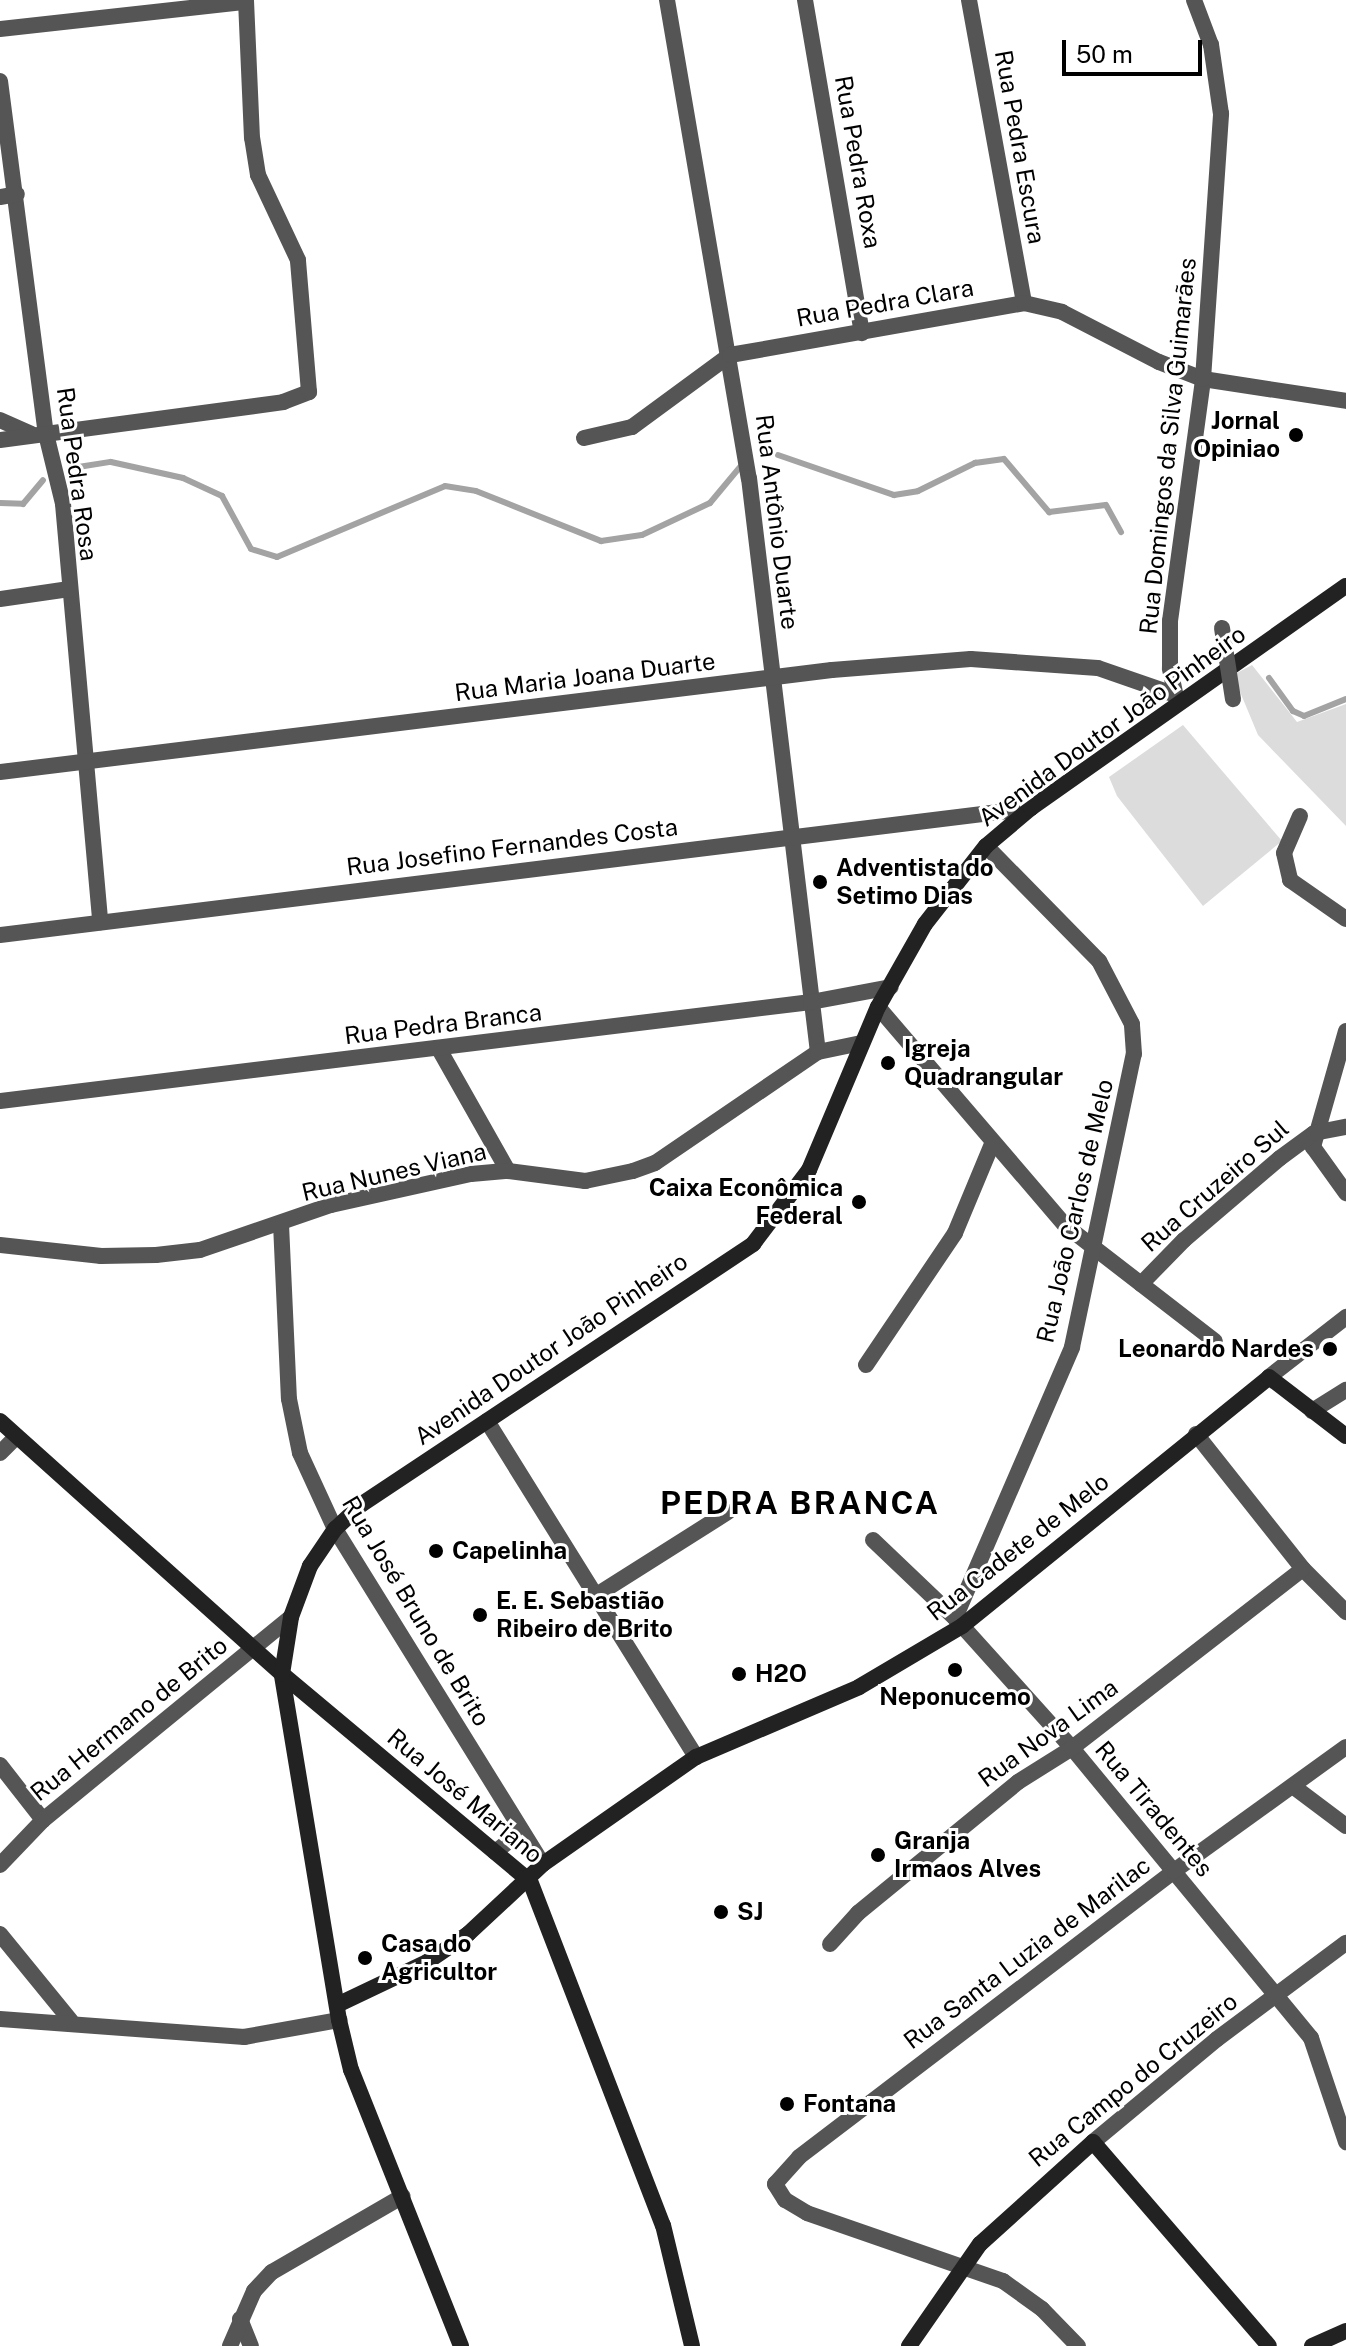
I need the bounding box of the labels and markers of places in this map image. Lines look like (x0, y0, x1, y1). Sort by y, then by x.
place label: Jornal Opiniao (1193, 407, 1280, 463)
marker: Jornal Opiniao (1287, 426, 1305, 444)
place label: Adventista do Setimo Dias (836, 854, 994, 910)
marker: Adventista do Setimo Dias (811, 873, 829, 891)
place label: Igreja Quadrangular (904, 1035, 1063, 1091)
marker: Igreja Quadrangular (879, 1054, 897, 1072)
place label: Caixa Econômica Federal (649, 1174, 843, 1230)
marker: Caixa Econômica Federal (850, 1193, 868, 1211)
place label: Leonardo Nardes (1118, 1335, 1314, 1363)
marker: Leonardo Nardes (1321, 1340, 1339, 1358)
place label: Capelinha (452, 1537, 567, 1565)
marker: Capelinha (427, 1542, 445, 1560)
place label: E. E. Sebastião Ribeiro de Brito (496, 1587, 673, 1643)
marker: E. E. Sebastião Ribeiro de Brito (471, 1606, 489, 1624)
place label: H2O (755, 1660, 807, 1688)
marker: Neponucemo (946, 1661, 964, 1679)
marker: H2O (730, 1665, 748, 1683)
place label: Neponucemo (879, 1683, 1031, 1711)
place label: Granja Irmaos Alves (894, 1827, 1041, 1883)
marker: Granja Irmaos Alves (869, 1846, 887, 1864)
place label: SJ (737, 1898, 764, 1926)
marker: SJ (712, 1903, 730, 1921)
place label: Casa do Agricultor (381, 1930, 497, 1986)
marker: Casa do Agricultor (356, 1949, 374, 1967)
place label: Fontana (803, 2090, 896, 2118)
marker: Fontana (778, 2095, 796, 2113)

